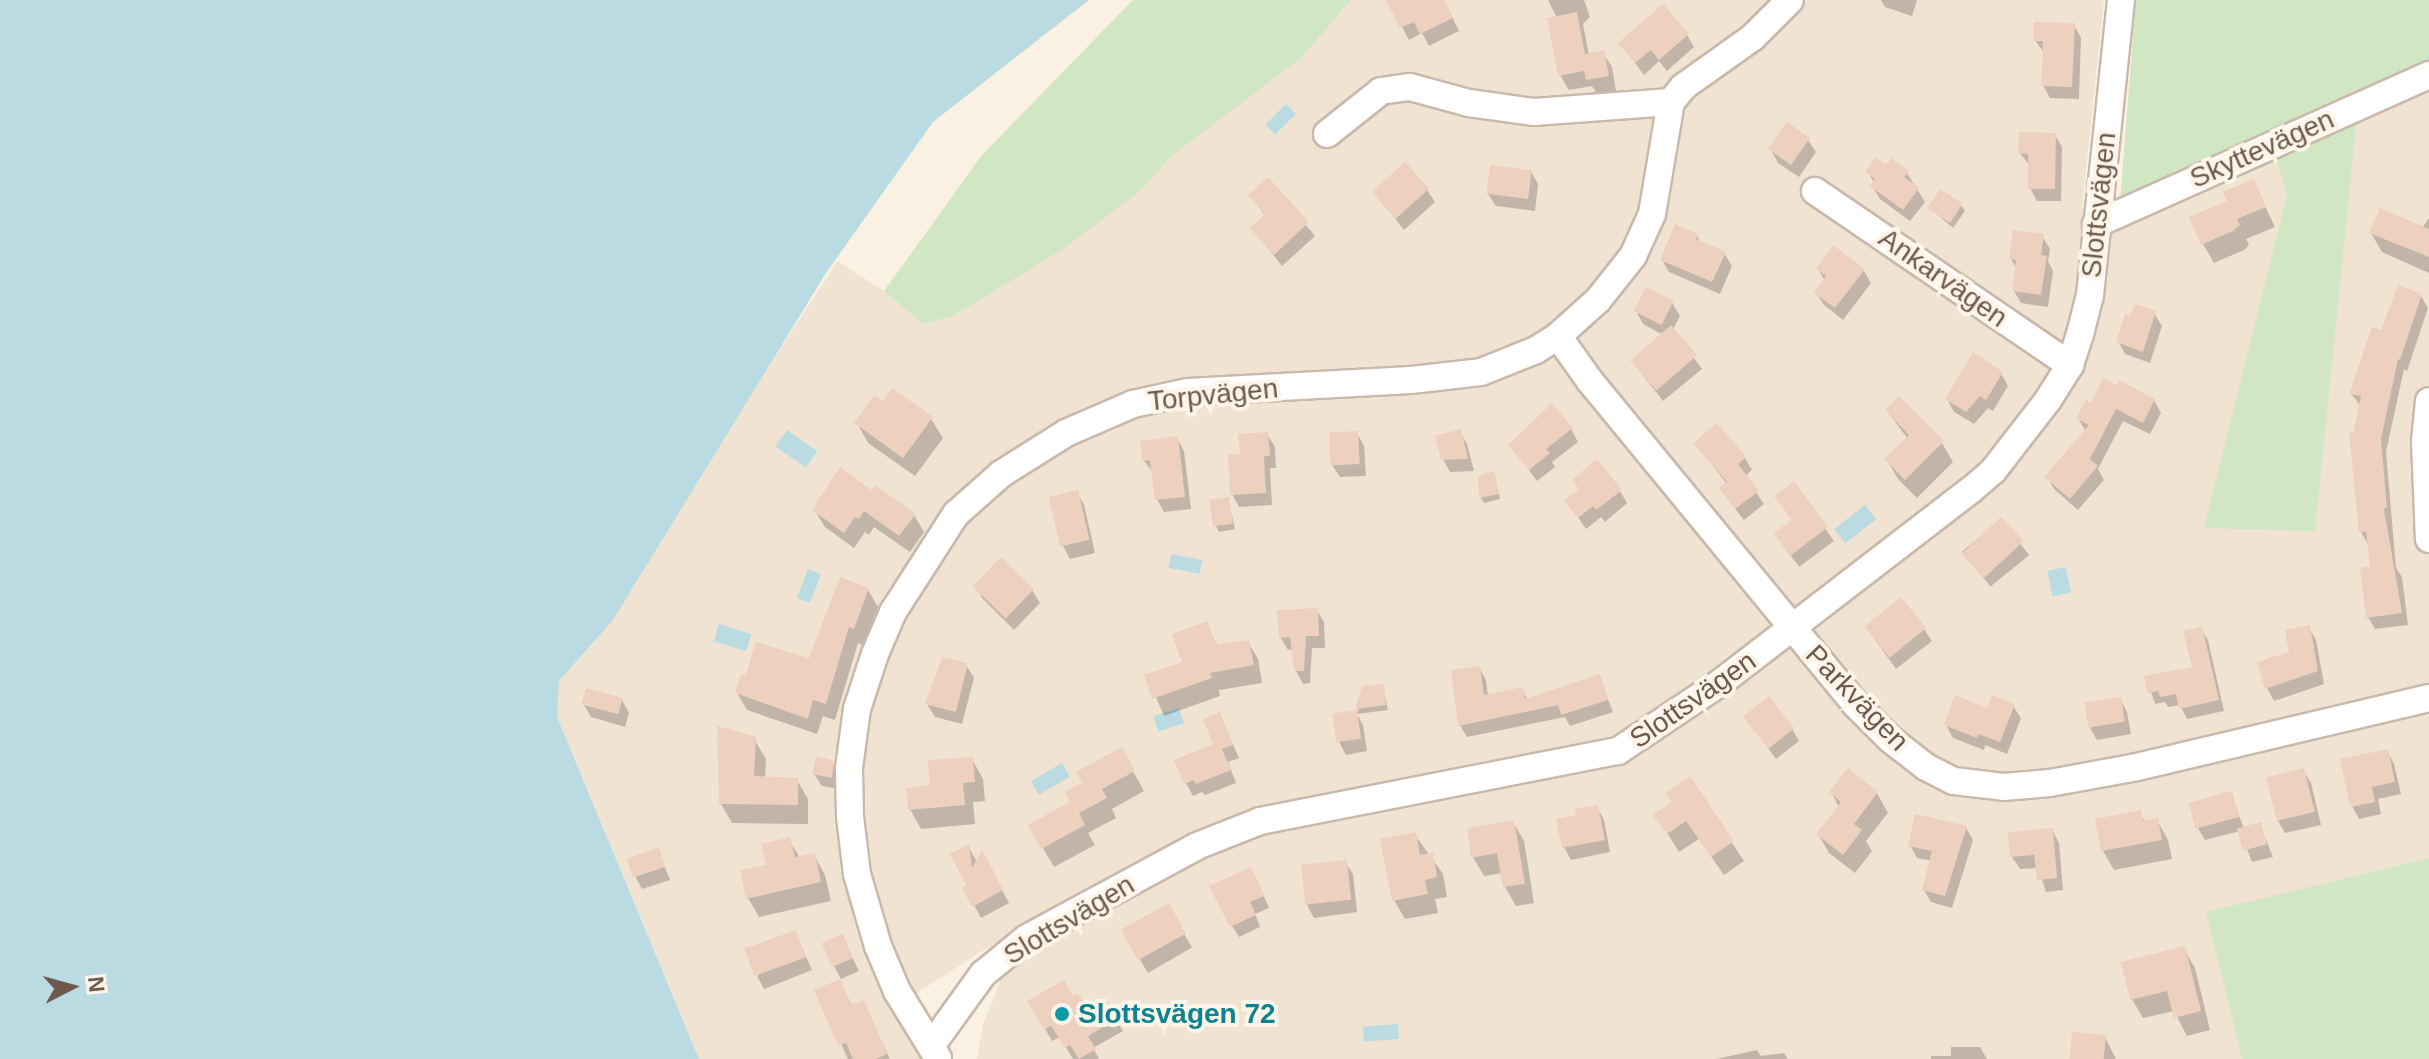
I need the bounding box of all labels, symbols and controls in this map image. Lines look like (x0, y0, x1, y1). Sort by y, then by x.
street label: Skyttevägen (2185, 102, 2339, 196)
street label: Slottsvägen (2075, 130, 2123, 280)
street label: Ankarvägen (1872, 221, 2014, 335)
street label: Torpvägen (1146, 371, 1280, 419)
street label: Parkvägen (1798, 638, 1916, 758)
street label: Slottsvägen (1623, 644, 1763, 756)
street label: Slottsvägen (998, 868, 1140, 972)
north arrow (32, 947, 112, 1027)
text: N (83, 975, 110, 994)
place label: Slottsvägen 72 (1078, 997, 1276, 1031)
marker: Slottsvägen 72 (1053, 1005, 1071, 1023)

